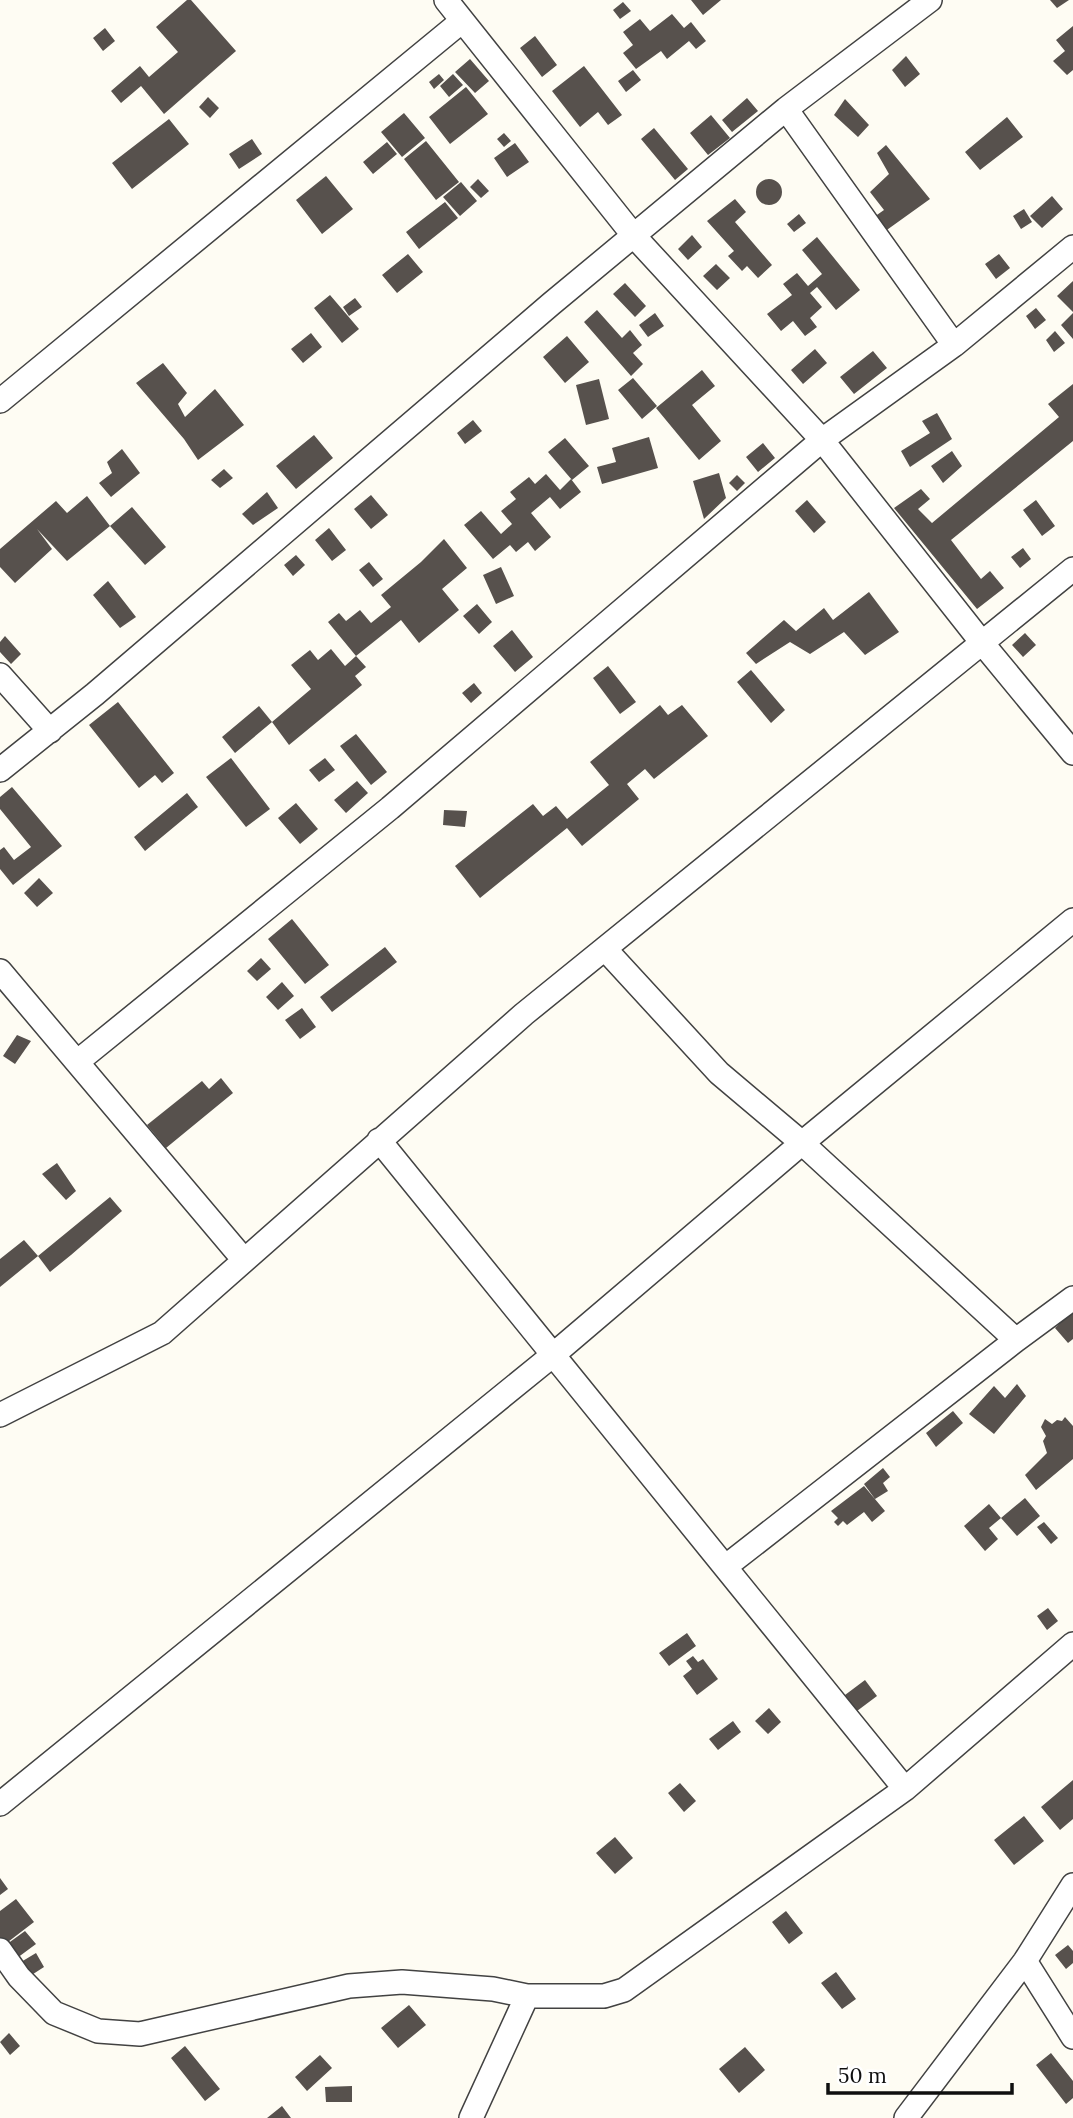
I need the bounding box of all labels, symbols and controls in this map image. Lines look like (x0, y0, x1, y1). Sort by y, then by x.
scale bar (828, 2052, 1012, 2096)
text: 50 m (838, 2062, 887, 2089)

